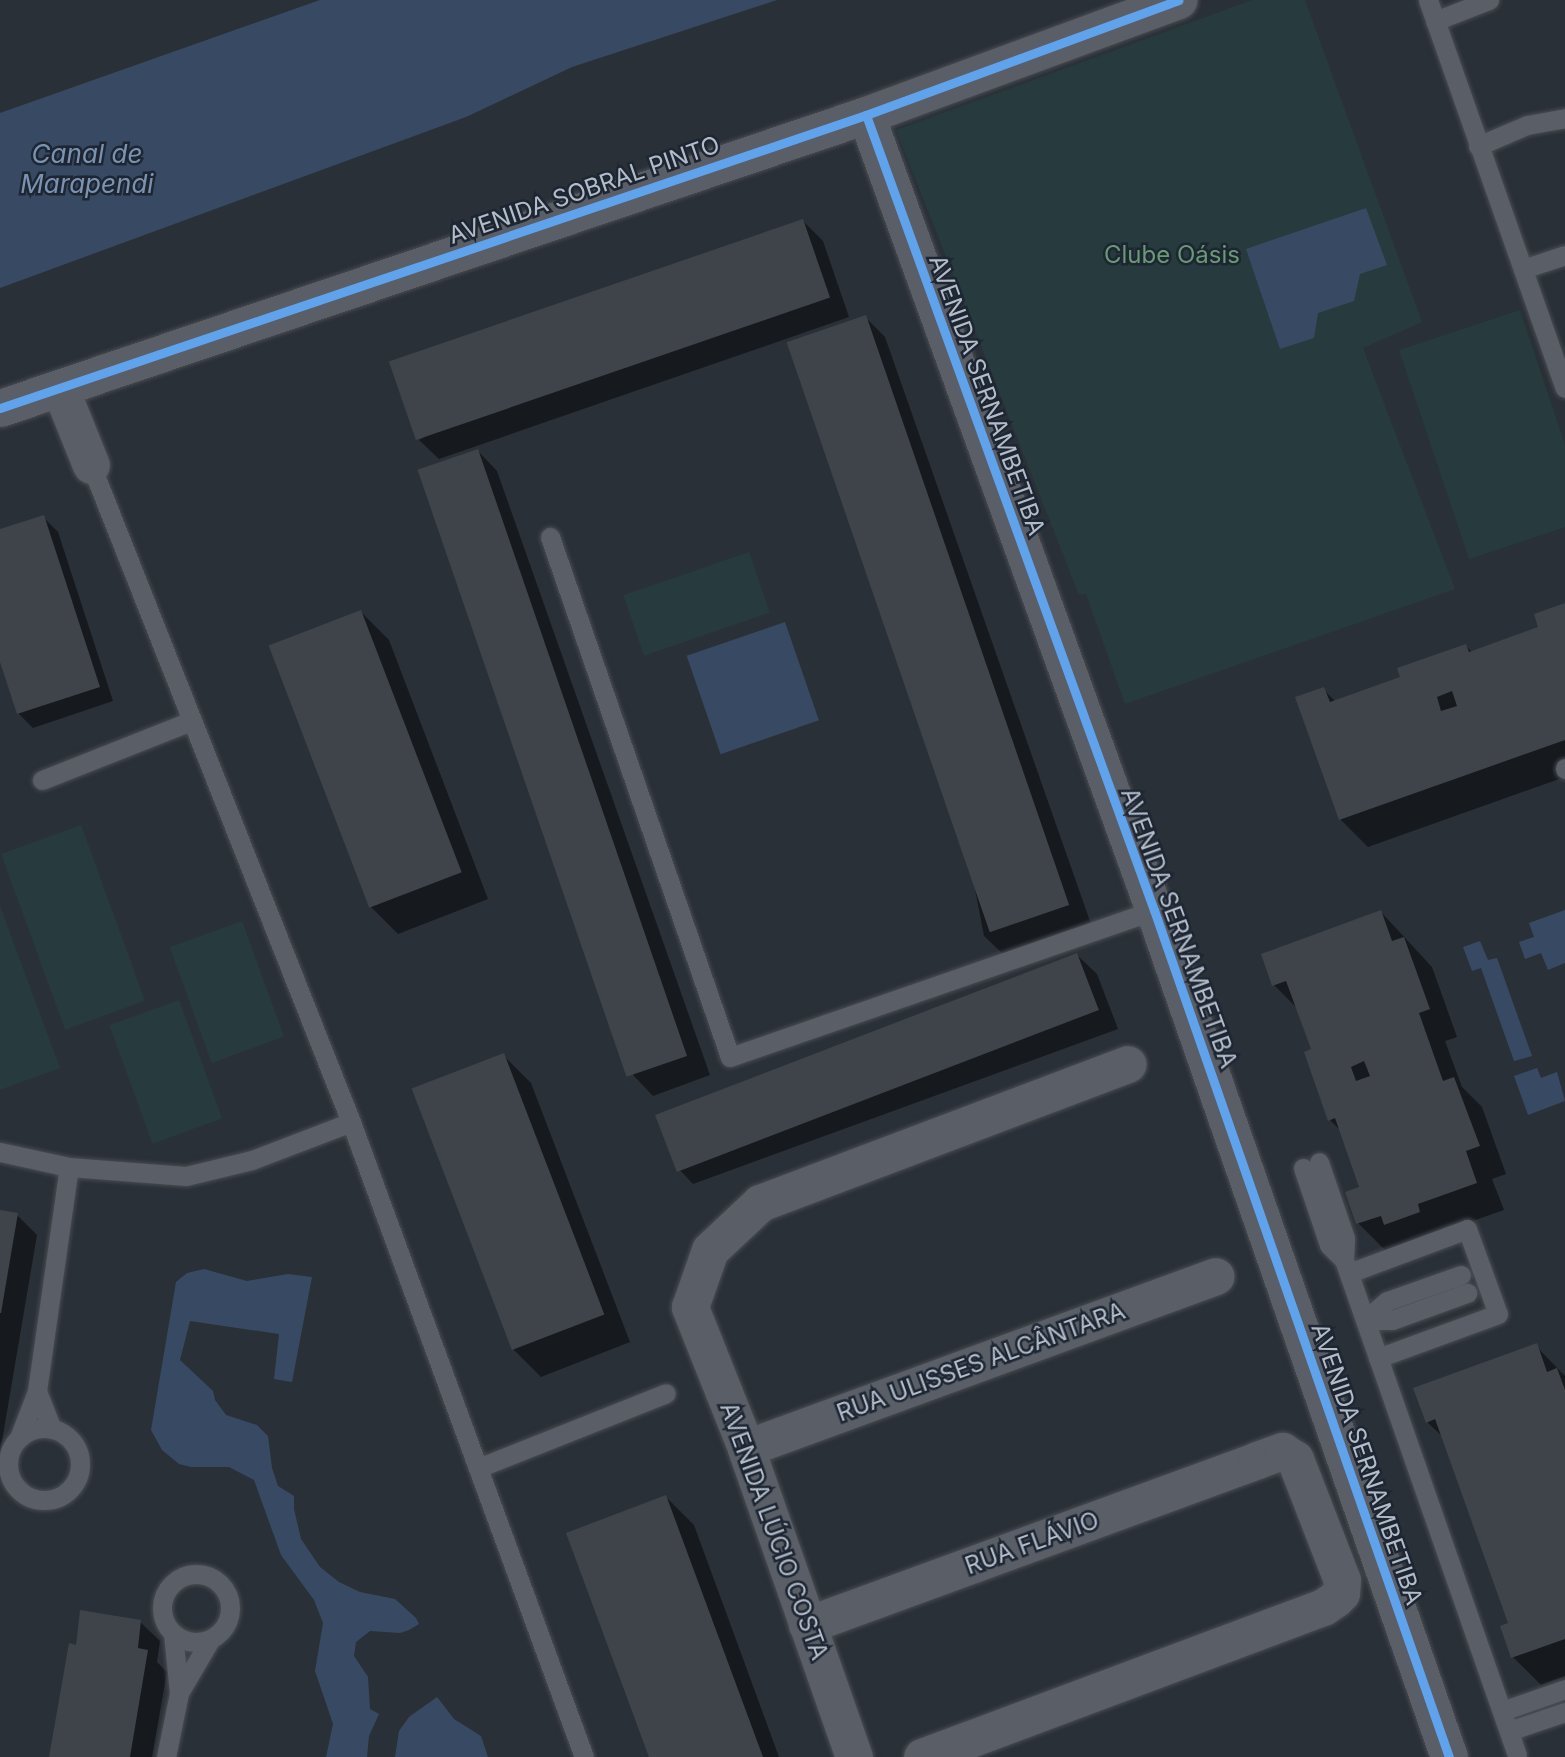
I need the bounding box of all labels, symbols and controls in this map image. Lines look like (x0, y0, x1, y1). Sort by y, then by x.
street label: AVENIDA SOBRAL PINTO (445, 130, 723, 250)
water label: Canal de Marapendi (20, 138, 154, 200)
park label: Clube Oásis (1104, 241, 1240, 269)
street label: AVENIDA SERNAMBETIBA (923, 251, 1051, 539)
street label: AVENIDA SERNAMBETIBA (1115, 784, 1243, 1072)
street label: RUA ULISSES ALCÂNTARA (833, 1296, 1129, 1428)
street label: AVENIDA SERNAMBETIBA (1305, 1319, 1429, 1609)
street label: AVENIDA LÚCIO COSTA (714, 1398, 834, 1664)
street label: RUA FLÁVIO (961, 1506, 1103, 1580)

